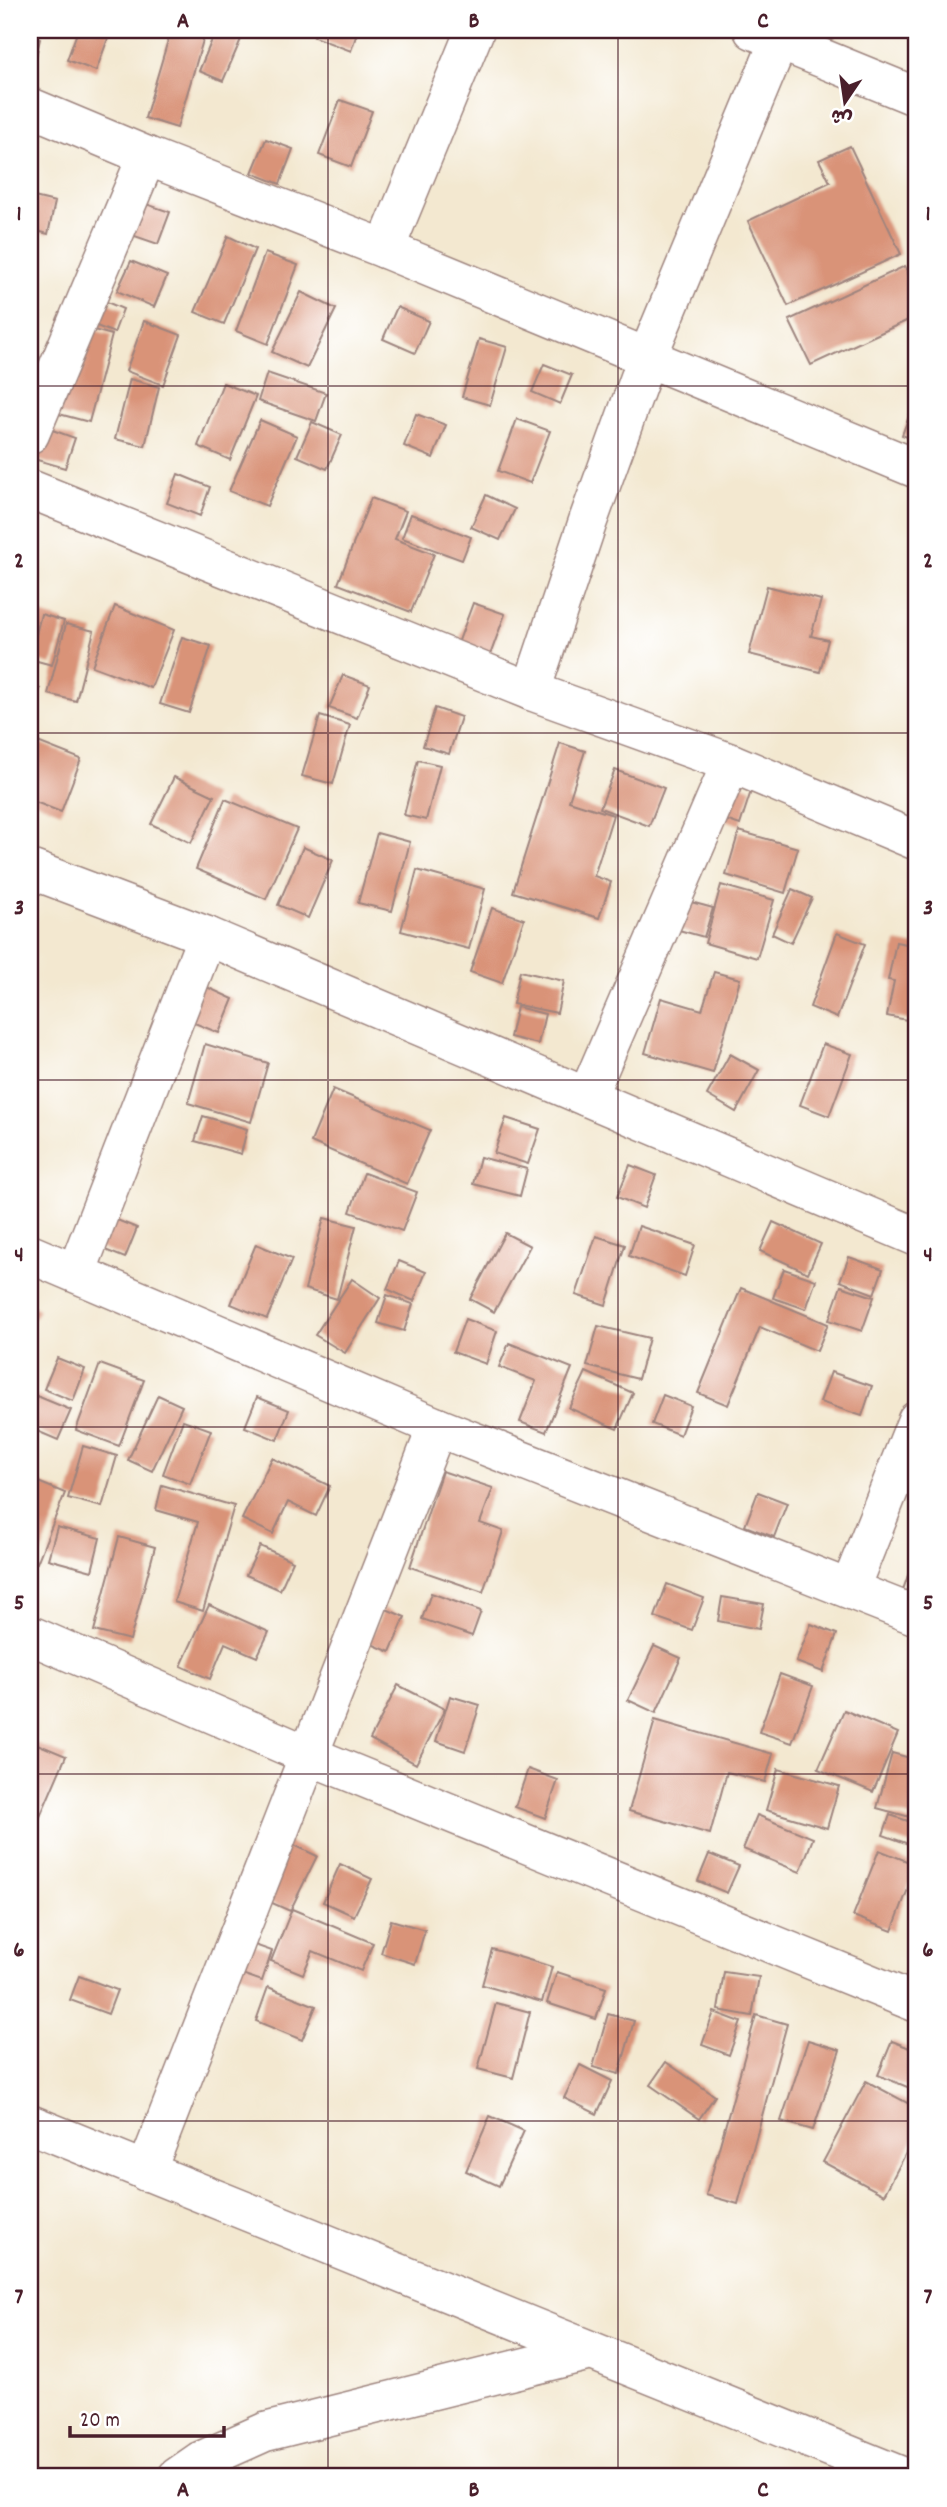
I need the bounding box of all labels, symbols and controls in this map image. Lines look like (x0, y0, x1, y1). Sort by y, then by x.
text: A (177, 6, 189, 39)
text: B (469, 6, 480, 39)
text: C (757, 6, 769, 39)
north arrow (810, 66, 880, 136)
text: ش (829, 100, 855, 131)
text: 1 (16, 199, 22, 232)
text: 1 (925, 199, 931, 232)
text: 2 (14, 546, 24, 579)
text: 2 (923, 546, 933, 579)
text: 3 (14, 893, 24, 926)
text: 3 (923, 893, 933, 926)
text: 4 (14, 1240, 24, 1273)
text: 4 (923, 1240, 933, 1273)
text: 5 (14, 1588, 24, 1621)
text: 5 (923, 1588, 933, 1621)
text: 6 (13, 1935, 25, 1968)
text: 6 (922, 1935, 934, 1968)
text: 7 (15, 2282, 24, 2315)
text: 7 (924, 2282, 933, 2315)
scale bar (70, 2395, 224, 2439)
text: 20 m (80, 2407, 120, 2437)
text: A (177, 2475, 189, 2507)
text: B (469, 2475, 480, 2507)
text: C (757, 2475, 769, 2507)

